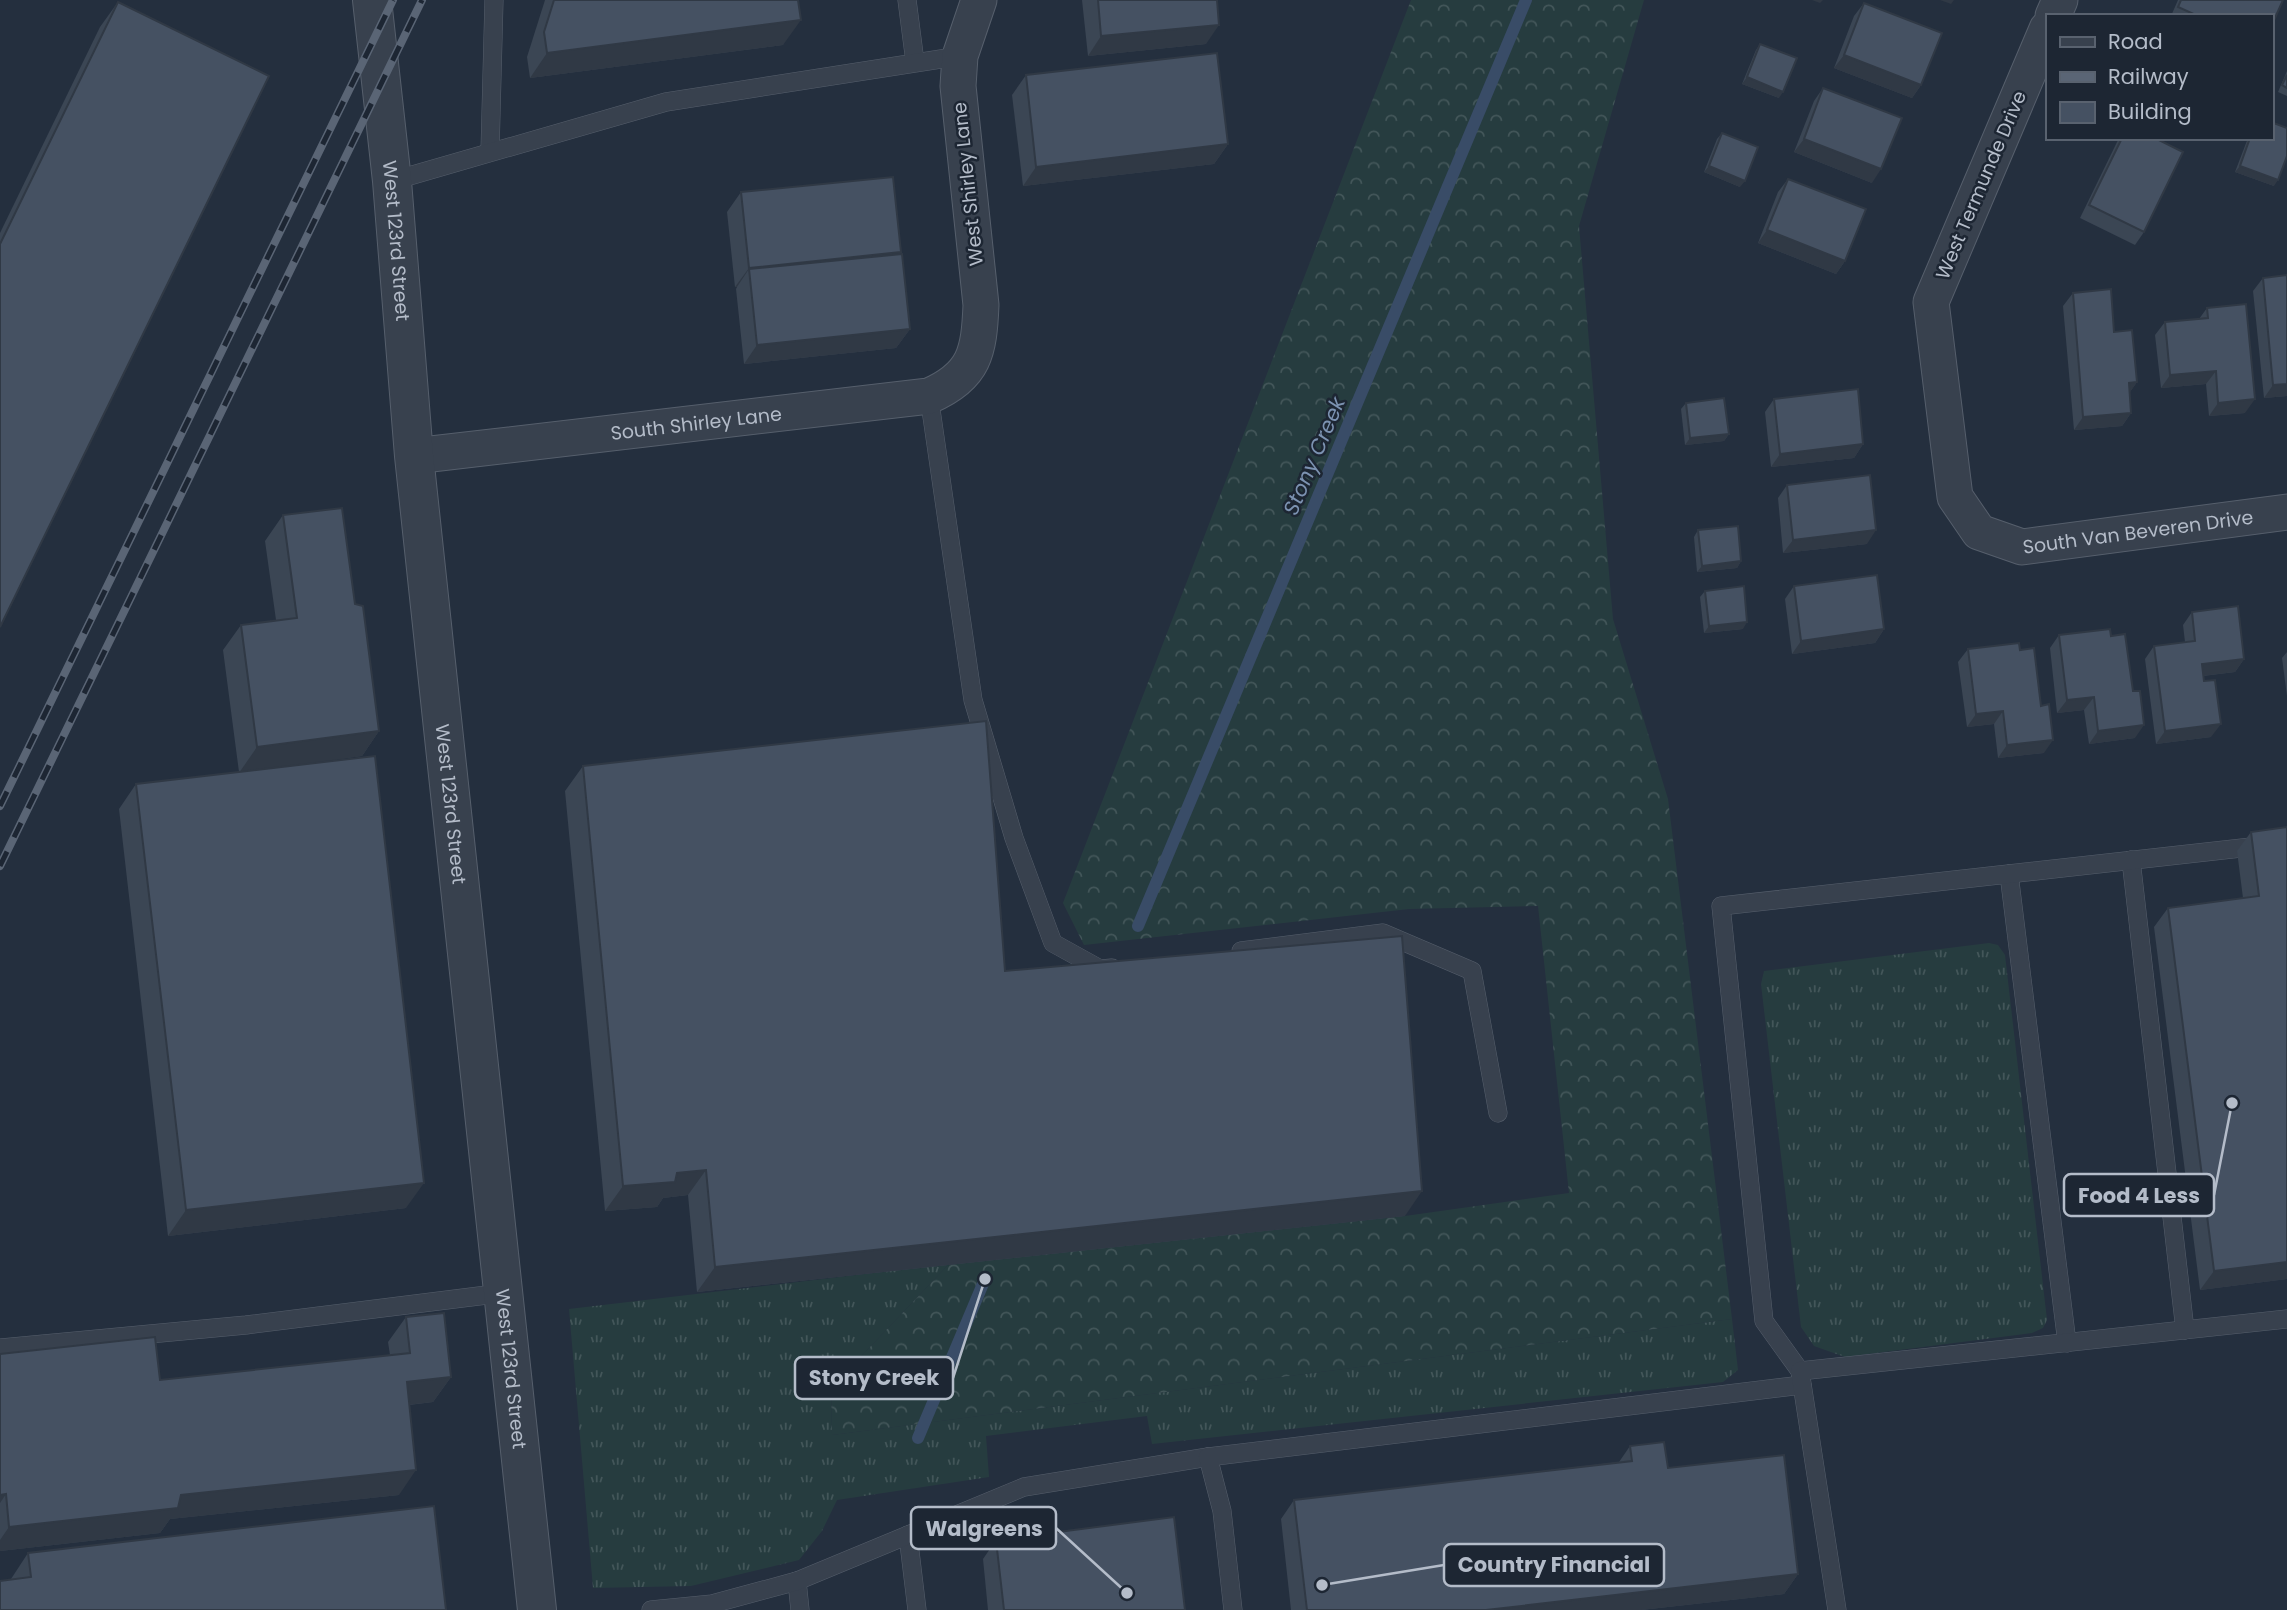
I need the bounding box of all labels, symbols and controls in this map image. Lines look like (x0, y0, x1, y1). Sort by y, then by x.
legend (2046, 14, 2273, 140)
text: Road (2108, 27, 2163, 56)
text: Railway (2108, 62, 2189, 91)
street label: West Termunde Drive (1929, 86, 2033, 284)
text: Building (2108, 97, 2192, 126)
street label: West Shirley Lane (946, 101, 990, 267)
street label: West 123rd Street (376, 159, 417, 322)
water label: Stony Creek (1276, 391, 1352, 520)
street label: South Shirley Lane (609, 400, 783, 446)
street label: South Van Beveren Drive (2021, 503, 2255, 560)
street label: West 123rd Street (429, 722, 473, 886)
callout: Food 4 Less (2064, 1174, 2214, 1216)
text: Food 4 Less (2078, 1181, 2200, 1210)
street label: West 123rd Street (489, 1287, 533, 1450)
callout: Stony Creek (795, 1357, 953, 1399)
text: Stony Creek (809, 1363, 939, 1392)
callout: Walgreens (911, 1507, 1056, 1549)
text: Walgreens (925, 1514, 1043, 1543)
callout: Country Financial (1444, 1544, 1664, 1586)
text: Country Financial (1458, 1550, 1650, 1579)

